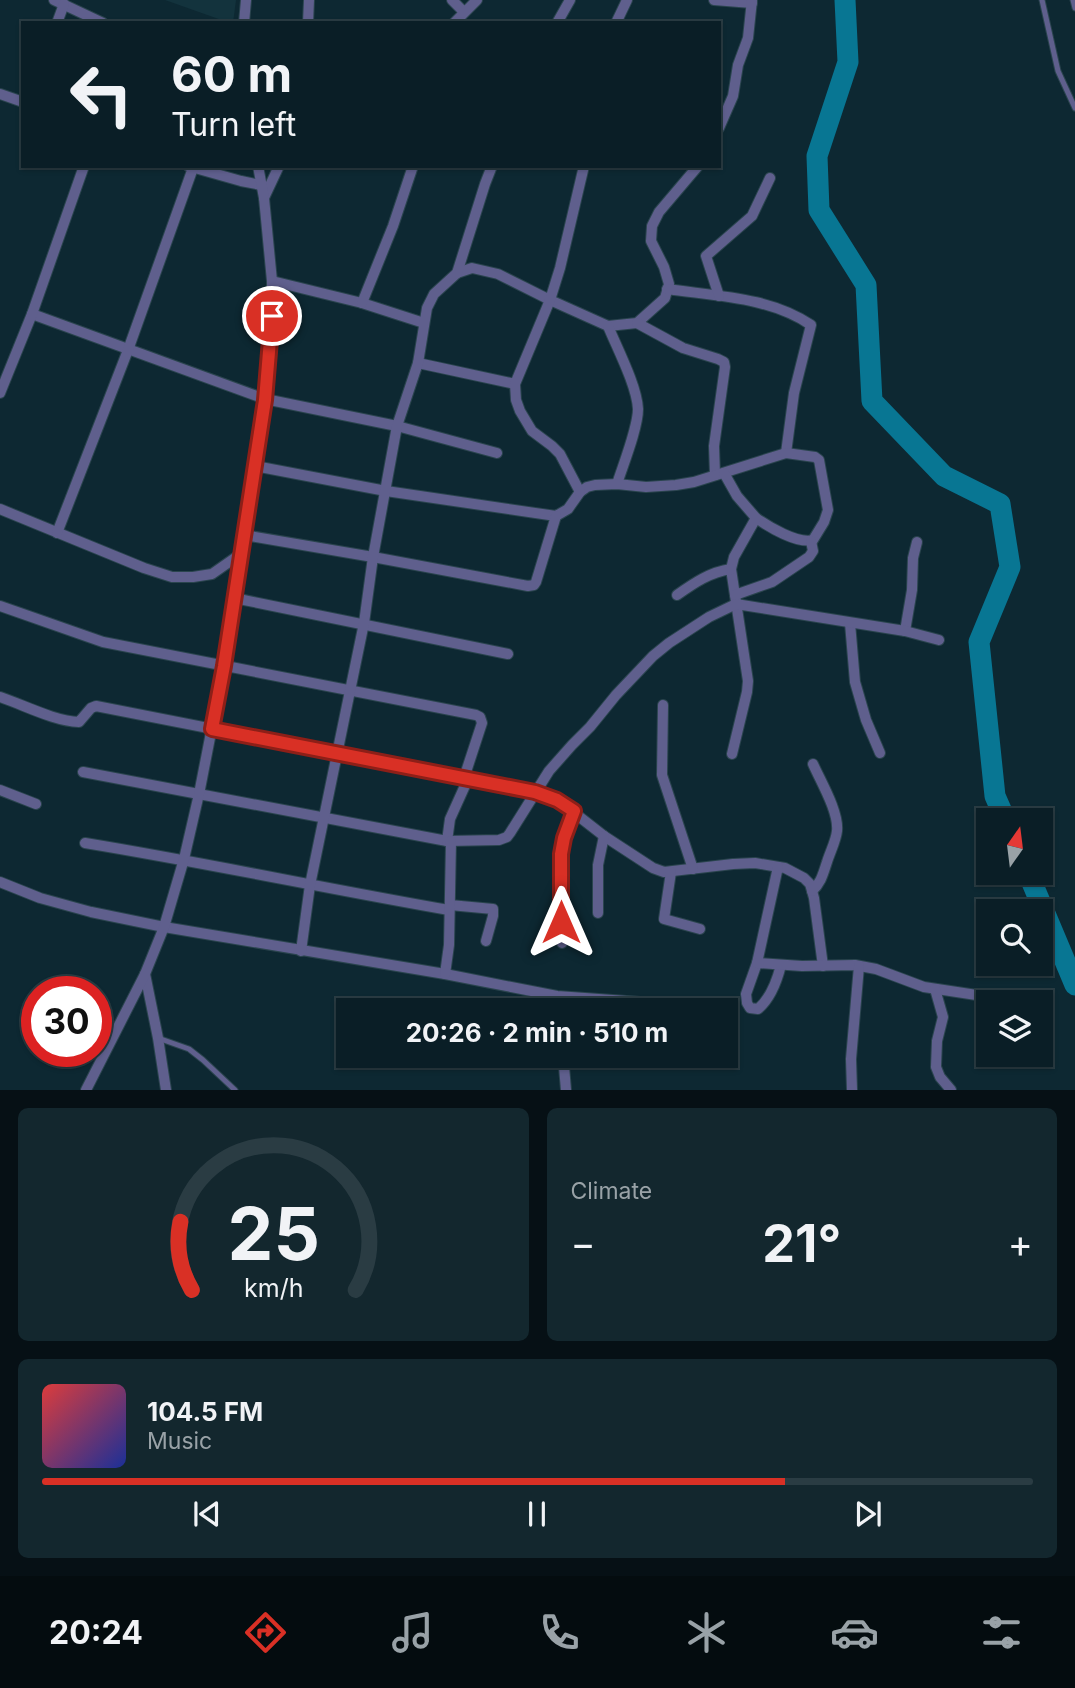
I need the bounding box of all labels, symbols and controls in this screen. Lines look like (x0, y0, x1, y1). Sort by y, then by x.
text: 60 m (171, 45, 292, 104)
icon: left (56, 49, 147, 140)
text: Turn left (171, 105, 296, 144)
pin (242, 286, 302, 346)
icon: arrive (253, 297, 291, 335)
north arrow (976, 808, 1054, 886)
map controls (976, 808, 1053, 1067)
position arrow (524, 885, 598, 959)
button: search (976, 899, 1053, 976)
speed limit sign: 30 (21, 976, 112, 1067)
button: layers (976, 990, 1053, 1067)
text: 20:26 · 2 min · 510 m (406, 1017, 668, 1048)
text: Climate (571, 1177, 652, 1205)
text: 25 (227, 1190, 319, 1279)
text: 21° (762, 1212, 841, 1275)
text: − (571, 1220, 596, 1266)
text: + (1008, 1220, 1033, 1266)
text: km/h (244, 1273, 303, 1303)
text: 104.5 FM (147, 1396, 263, 1427)
text: Music (147, 1427, 212, 1455)
icon: previous (188, 1495, 226, 1533)
icon: pause (518, 1495, 556, 1533)
icon: next (849, 1495, 887, 1533)
icon: directions (241, 1608, 290, 1657)
icon: music (388, 1608, 437, 1657)
icon: phone (535, 1608, 584, 1657)
icon: climate (682, 1608, 731, 1657)
icon: car (830, 1608, 879, 1657)
icon: filters (977, 1608, 1026, 1657)
text: 20:24 (49, 1613, 143, 1652)

